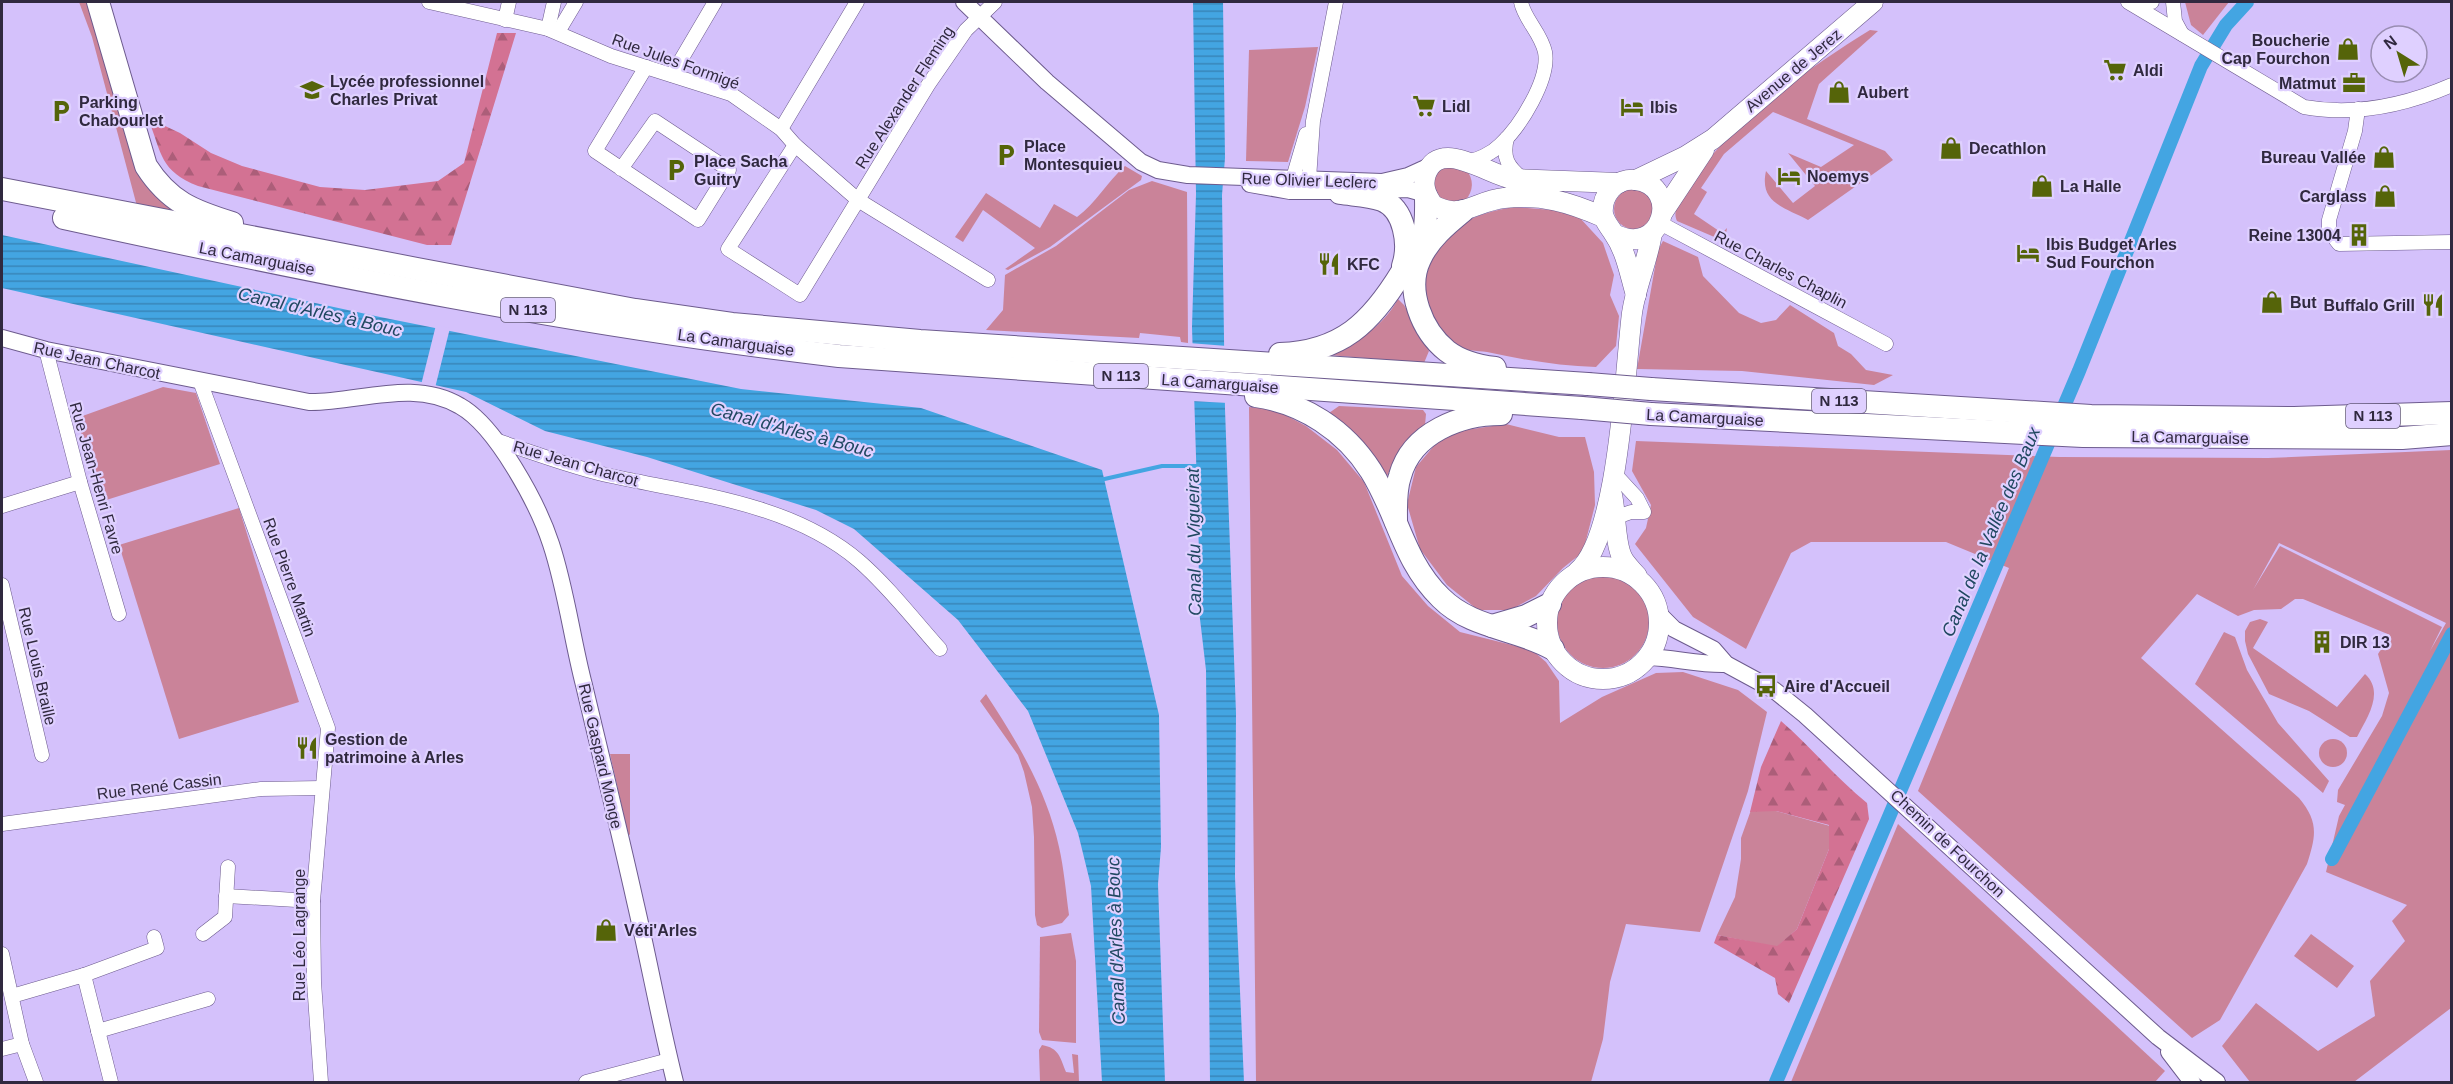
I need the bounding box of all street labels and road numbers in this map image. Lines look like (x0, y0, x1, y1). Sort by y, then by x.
street label: Rue Alexander Fleming (852, 23, 957, 172)
street label: Avenue de Jerez (1742, 25, 1845, 115)
street label: Rue Jules Formigé (610, 31, 742, 92)
street label: Rue Olivier Leclerc (1241, 170, 1377, 191)
street label: Rue Charles Chaplin (1712, 227, 1850, 312)
street label: La Camarguaise (198, 239, 316, 278)
road number: N 113 (501, 298, 555, 322)
street label: La Camarguaise (677, 326, 795, 359)
street label: Rue Jean Charcot (32, 339, 162, 382)
road number: N 113 (1094, 364, 1148, 388)
street label: La Camarguaise (1161, 371, 1279, 396)
road number: N 113 (1812, 389, 1866, 413)
street label: Rue Jean-Henri Favre (67, 400, 126, 556)
road number: N 113 (2346, 404, 2400, 428)
street label: La Camarguaise (1646, 406, 1764, 429)
street label: La Camarguaise (2131, 428, 2249, 447)
street label: Rue Jean Charcot (512, 438, 641, 490)
street label: Rue Pierre Martin (260, 515, 319, 639)
street label: Rue Louis Braille (16, 605, 59, 727)
street label: Rue Gaspard Monge (576, 682, 626, 830)
street label: Rue René Cassin (96, 770, 222, 803)
street label: Chemin de Fourchon (1887, 786, 2008, 901)
street label: Rue Léo Lagrange (291, 869, 308, 1001)

